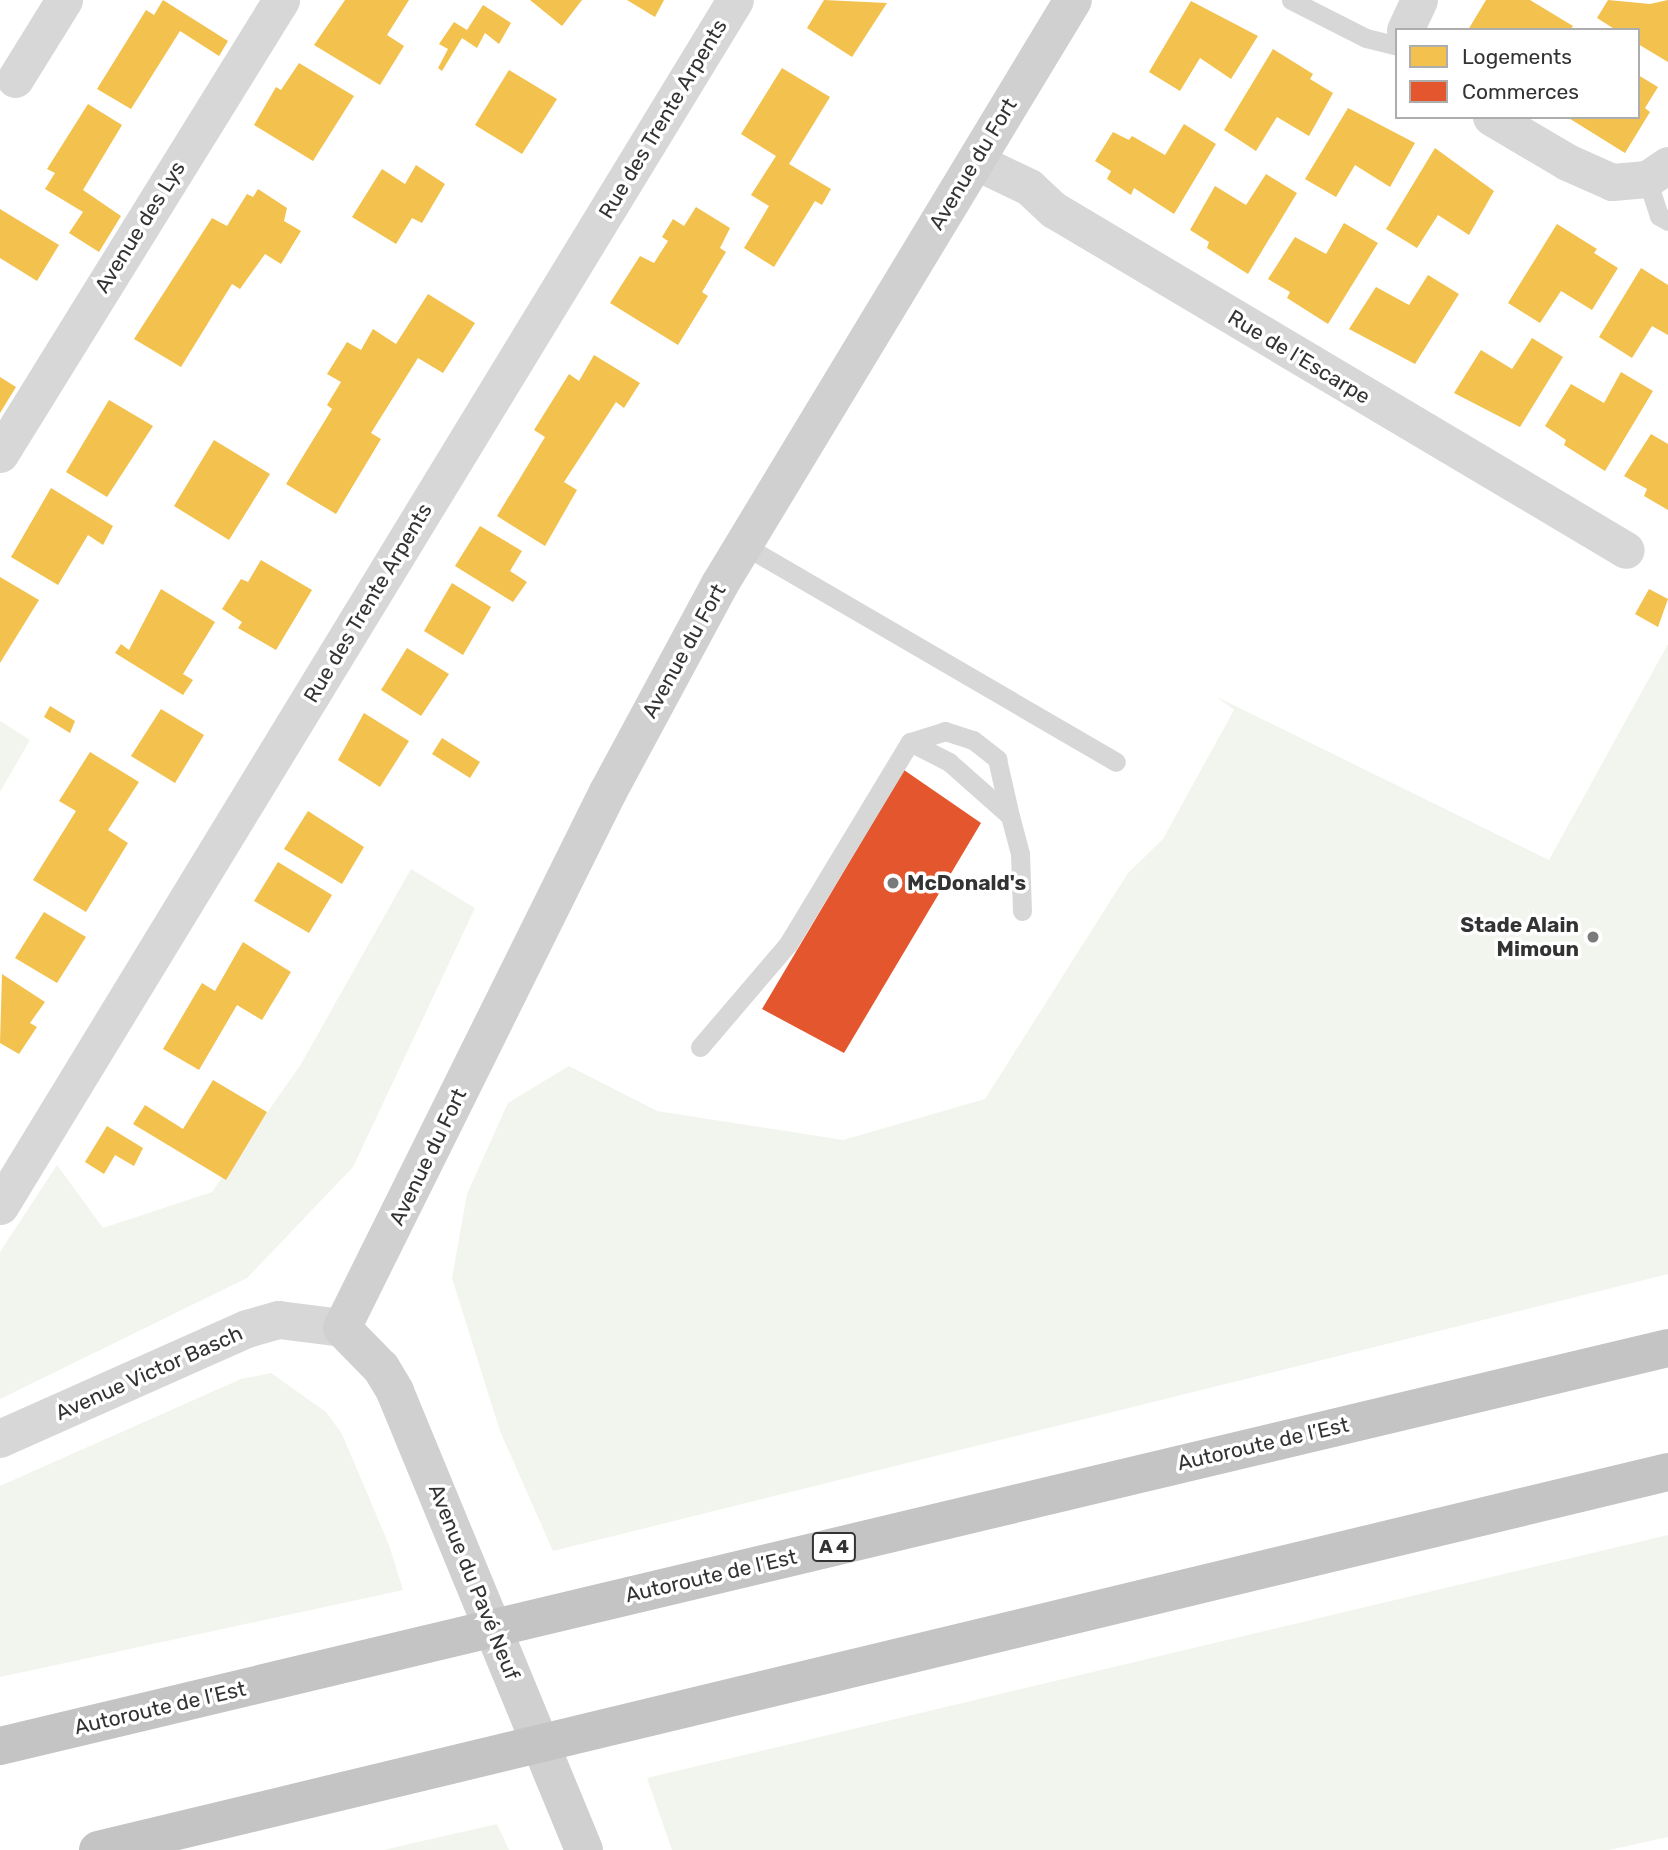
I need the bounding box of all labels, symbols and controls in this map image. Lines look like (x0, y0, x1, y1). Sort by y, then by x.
street label: Rue des Trente Arpents (593, 14, 733, 224)
legend (1395, 28, 1640, 119)
text: Logements (1462, 44, 1572, 69)
text: Commerces (1462, 79, 1579, 104)
street label: Avenue du Fort (924, 94, 1022, 234)
street label: Avenue des Lys (89, 156, 191, 298)
street label: Rue de l’Escarpe (1223, 305, 1375, 409)
street label: Rue des Trente Arpents (298, 498, 438, 708)
street label: Avenue du Fort (637, 580, 731, 722)
place label: McDonald's (907, 870, 1026, 896)
marker: McDonald's (885, 875, 901, 891)
place label: Stade Alain Mimoun (1460, 912, 1579, 962)
marker: Stade Alain Mimoun (1585, 929, 1601, 945)
street label: Avenue du Fort (384, 1084, 472, 1230)
street label: Avenue Victor Basch (51, 1320, 247, 1426)
street label: Autoroute de l’Est (1175, 1412, 1351, 1476)
street label: Avenue du Pavé Neuf (423, 1480, 525, 1684)
road number: A 4 (811, 1532, 857, 1562)
street label: Autoroute de l’Est (623, 1544, 799, 1608)
street label: Autoroute de l’Est (72, 1676, 248, 1740)

